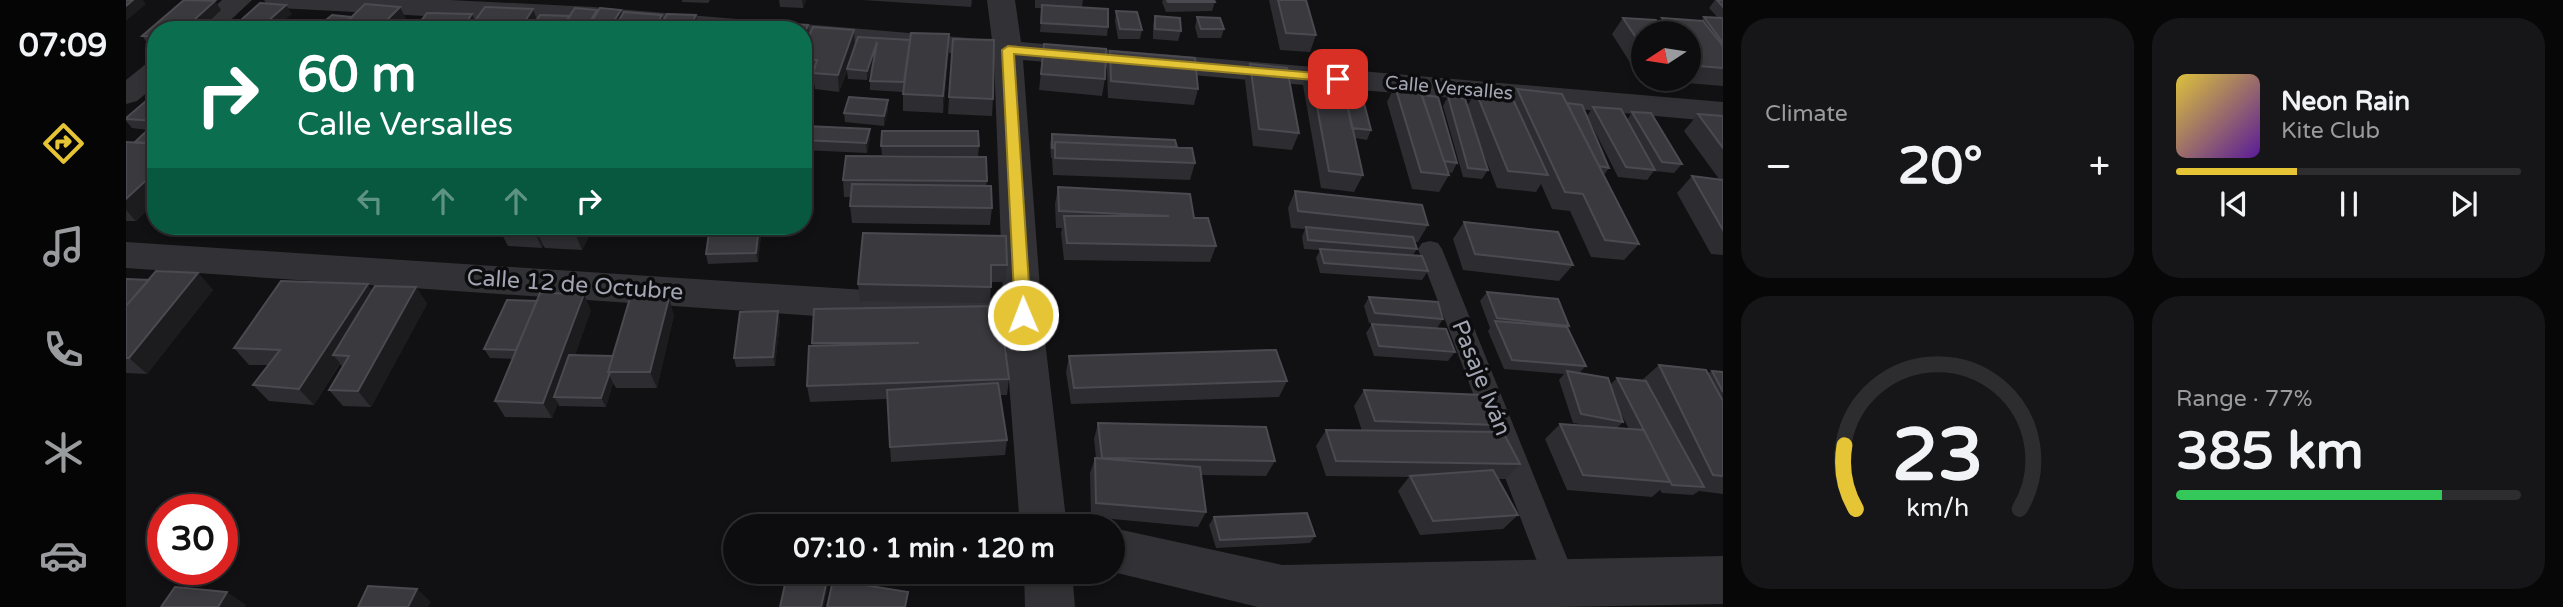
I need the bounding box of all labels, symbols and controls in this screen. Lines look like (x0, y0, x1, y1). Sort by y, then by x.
north arrow (1631, 21, 1701, 91)
map controls (1631, 21, 1701, 91)
text: 07:09 (19, 27, 107, 65)
text: 60 m (297, 46, 416, 105)
icon: right (182, 49, 273, 140)
pin (1308, 49, 1368, 109)
icon: arrive (1319, 60, 1357, 98)
street label: Calle Versalles (1384, 71, 1514, 105)
text: Neon Rain (2281, 86, 2410, 117)
text: Climate (1765, 100, 1848, 128)
text: Calle Versalles (297, 106, 513, 144)
text: Kite Club (2281, 117, 2380, 145)
icon: directions (39, 119, 88, 168)
text: 20° (1898, 135, 1983, 198)
text: − (1765, 144, 1792, 190)
text: + (2089, 144, 2110, 190)
icon: left (351, 182, 389, 220)
icon: ahead (424, 182, 462, 220)
icon: ahead (497, 182, 535, 220)
icon: right (570, 182, 608, 220)
icon: previous (2215, 185, 2253, 223)
icon: pause (2330, 185, 2368, 223)
icon: next (2445, 185, 2483, 223)
icon: music (39, 222, 88, 271)
street label: Calle 12 de Octubre (466, 263, 684, 307)
position arrow (986, 278, 1060, 352)
street label: Pasaje Iván (1445, 316, 1517, 440)
icon: phone (39, 325, 88, 374)
text: Range · 77% (2176, 385, 2312, 413)
text: 23 (1892, 412, 1983, 500)
text: 385 km (2176, 420, 2364, 483)
icon: climate (39, 428, 88, 477)
text: km/h (1906, 492, 1969, 522)
speed limit sign: 30 (147, 494, 238, 585)
icon: car (39, 531, 88, 580)
text: 07:10 · 1 min · 120 m (793, 533, 1055, 564)

